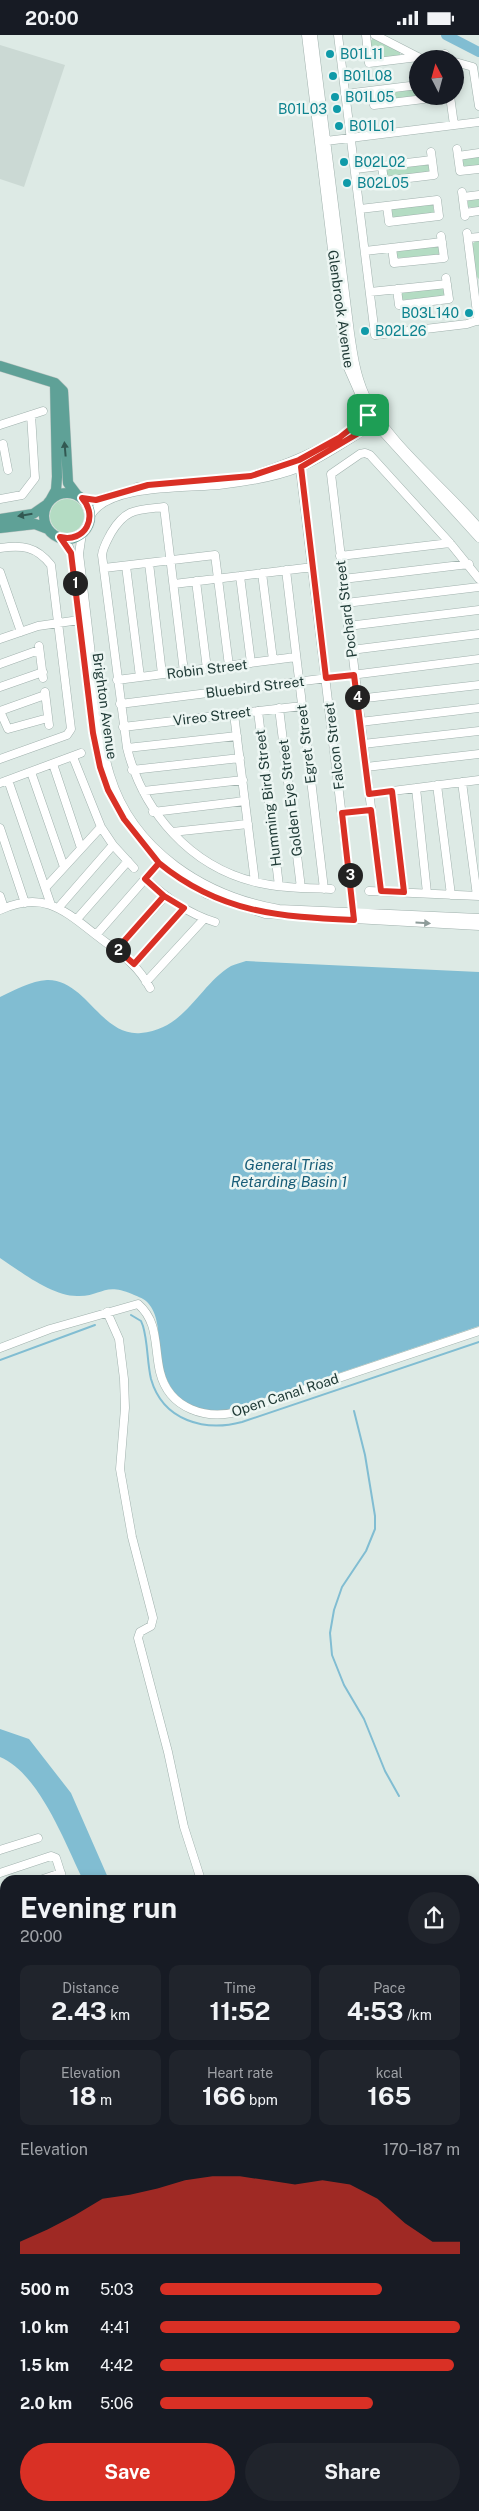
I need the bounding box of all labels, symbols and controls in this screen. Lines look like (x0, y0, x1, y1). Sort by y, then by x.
text: 20:00 (25, 7, 79, 29)
place label: B01L11 (340, 46, 383, 62)
marker: B01L11 (324, 48, 336, 60)
north arrow (409, 50, 464, 105)
map controls (409, 50, 464, 105)
place label: B01L08 (343, 68, 392, 84)
marker: B01L08 (327, 70, 339, 82)
place label: B01L05 (345, 89, 394, 105)
marker: B01L05 (329, 91, 341, 103)
place label: B01L03 (278, 101, 327, 117)
marker: B01L03 (331, 103, 343, 115)
place label: B01L01 (349, 118, 395, 134)
marker: B01L01 (333, 120, 345, 132)
place label: B02L02 (354, 154, 405, 170)
marker: B02L02 (338, 156, 350, 168)
place label: B02L05 (357, 175, 409, 191)
marker: B02L05 (341, 177, 353, 189)
street label: Glenbrook Avenue (325, 249, 357, 369)
place label: B03L140 (401, 305, 459, 321)
marker: B03L140 (463, 307, 475, 319)
place label: B02L26 (375, 323, 427, 339)
marker: B02L26 (359, 325, 371, 337)
pin (347, 394, 389, 436)
icon: arrive (354, 401, 382, 429)
one-way arrow (61, 441, 69, 457)
one-way arrow (17, 512, 33, 520)
street label: Pochard Street (332, 559, 360, 659)
pin: 1 (62, 571, 88, 595)
text: 1 (73, 575, 79, 591)
street label: Brighton Avenue (90, 652, 120, 760)
street label: Robin Street (166, 656, 248, 682)
street label: Bluebird Street (205, 673, 305, 701)
pin: 4 (344, 685, 370, 709)
text: 4 (353, 689, 362, 705)
street label: Falcon Street (321, 702, 347, 790)
street label: Vireo Street (172, 703, 252, 729)
street label: Egret Street (293, 703, 319, 785)
street label: Humming Bird Street (252, 729, 284, 867)
street label: Golden Eye Street (275, 739, 305, 857)
pin: 3 (338, 863, 362, 887)
text: 3 (346, 867, 355, 883)
one-way arrow (415, 920, 431, 928)
pin: 2 (106, 937, 130, 963)
text: 2 (114, 942, 123, 958)
water label: General Trias Retarding Basin 1 (231, 1156, 347, 1190)
street label: Open Canal Road (229, 1370, 341, 1420)
text: Evening run (20, 1891, 177, 1924)
button: share (408, 1892, 460, 1944)
text: 20:00 (20, 1927, 62, 1946)
text: Distance (62, 1980, 119, 1996)
text: Time (224, 1980, 256, 1996)
text: Pace (373, 1980, 405, 1996)
text: 2.43 (51, 1996, 107, 2026)
text: 11:52 (210, 1996, 270, 2026)
text: 4:53 (347, 1996, 404, 2026)
text: km (107, 2007, 130, 2023)
text: /km (404, 2007, 432, 2023)
text: Elevation (61, 2065, 120, 2081)
text: Heart rate (207, 2065, 273, 2081)
text: kcal (376, 2065, 403, 2081)
text: 18 (69, 2081, 97, 2111)
text: 166 (202, 2081, 246, 2111)
text: 165 (367, 2081, 411, 2111)
text: m (97, 2092, 112, 2108)
text: bpm (246, 2092, 278, 2108)
text: Elevation (20, 2140, 88, 2159)
text: 170–187 m (383, 2140, 460, 2159)
text: 500 m (20, 2280, 69, 2299)
text: 5:03 (100, 2280, 134, 2299)
text: 1.0 km (20, 2318, 69, 2337)
text: 4:41 (100, 2318, 130, 2337)
text: 1.5 km (20, 2356, 69, 2375)
text: 4:42 (100, 2356, 133, 2375)
text: 2.0 km (20, 2394, 72, 2413)
text: 5:06 (100, 2394, 134, 2413)
button: Save (20, 2443, 235, 2501)
button: Share (245, 2443, 460, 2501)

